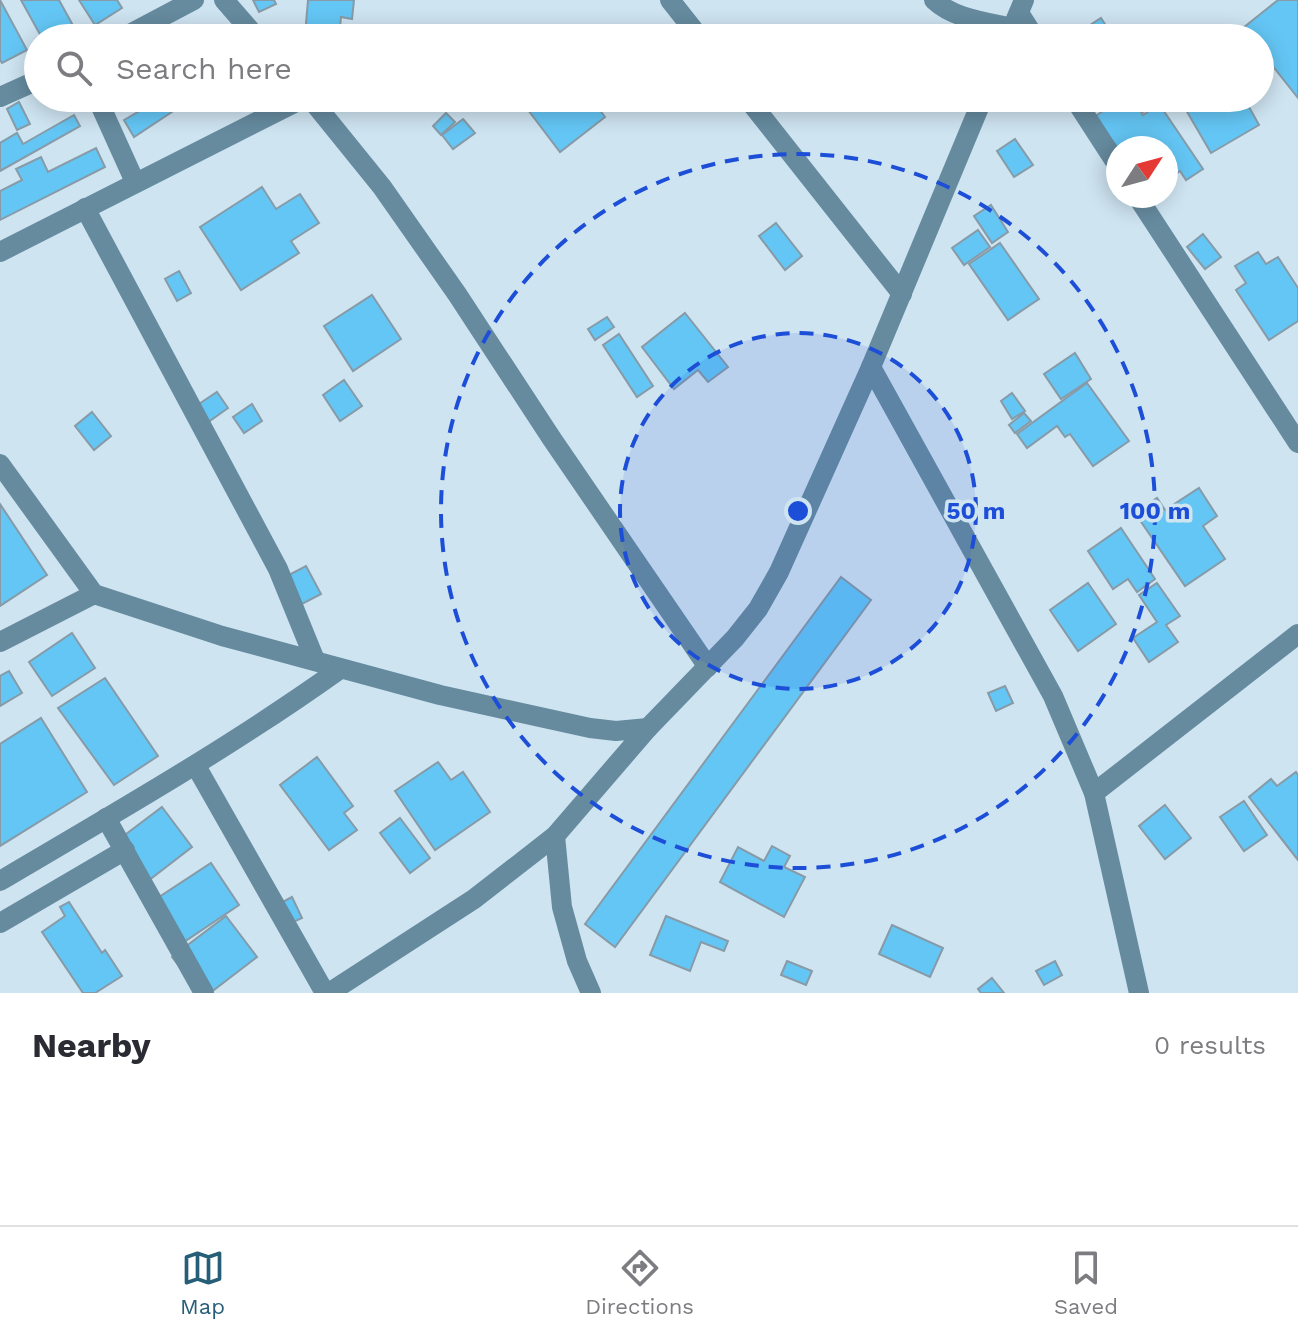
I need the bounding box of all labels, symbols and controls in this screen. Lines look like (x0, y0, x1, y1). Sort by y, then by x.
search box (24, 24, 1274, 112)
icon: search (52, 46, 96, 90)
text: Search here (116, 51, 292, 86)
north arrow (1106, 136, 1178, 208)
centre of rings (784, 497, 812, 525)
text: 50 m (947, 497, 1005, 525)
text: 100 m (1120, 497, 1190, 525)
text: Nearby (32, 1025, 151, 1065)
text: 0 results (1154, 1030, 1266, 1060)
tab: Map (180, 1246, 225, 1319)
tab: Directions (585, 1246, 694, 1319)
tab: Saved (1054, 1246, 1118, 1319)

